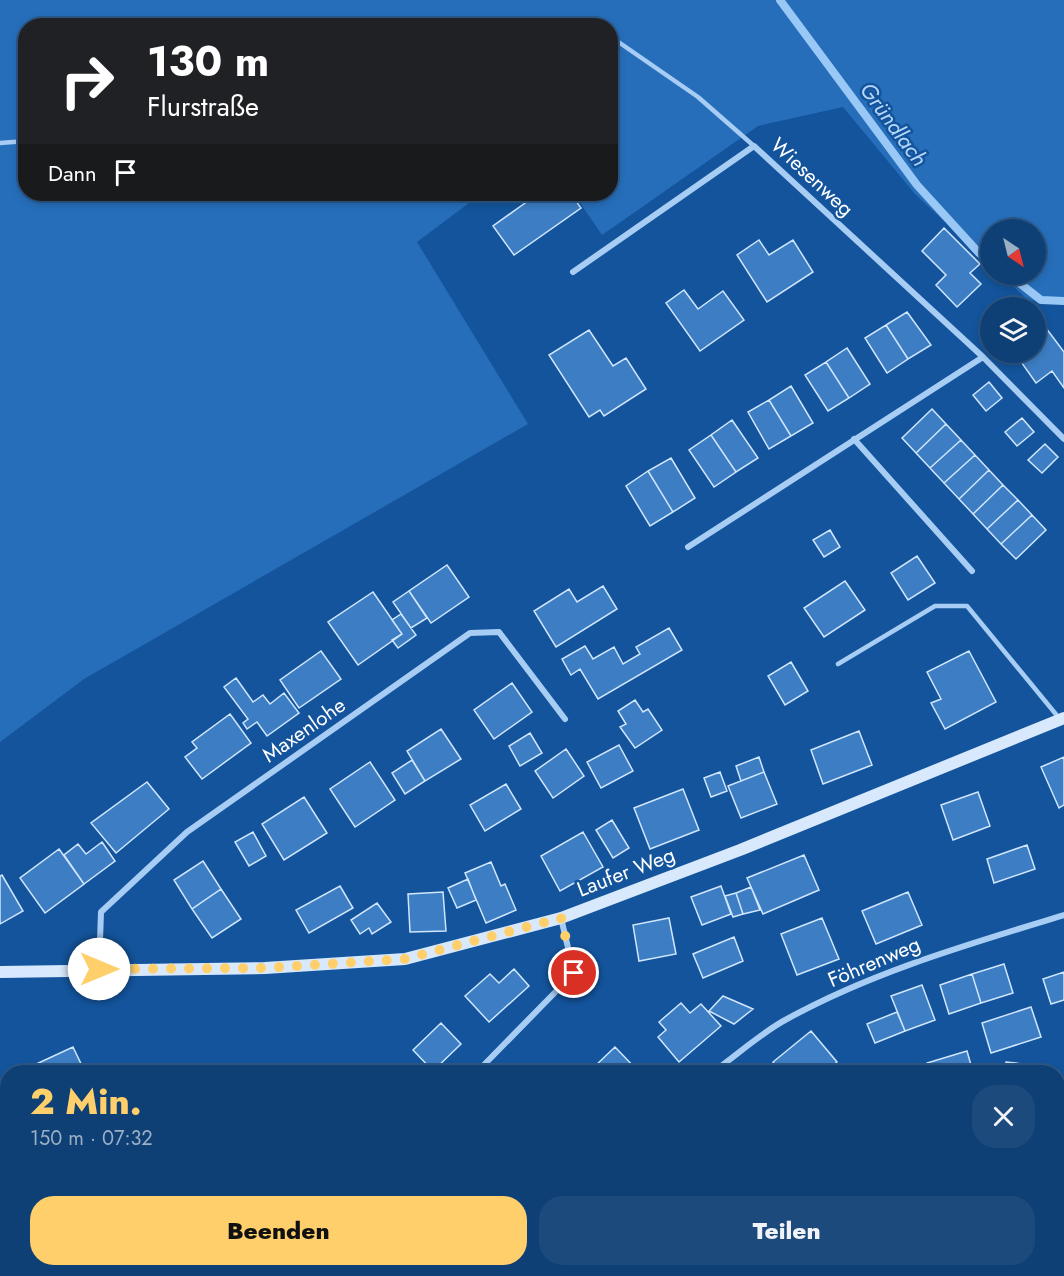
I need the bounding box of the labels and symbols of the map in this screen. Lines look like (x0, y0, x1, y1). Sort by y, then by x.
water label: Gründlach (853, 75, 935, 173)
street label: Wiesenweg (764, 131, 860, 223)
north arrow (980, 219, 1046, 285)
street label: Maxenlohe (256, 690, 352, 770)
street label: Laufer Weg (573, 840, 679, 904)
street label: Föhrenweg (823, 929, 925, 995)
position arrow (67, 937, 131, 1001)
pin (548, 947, 599, 998)

